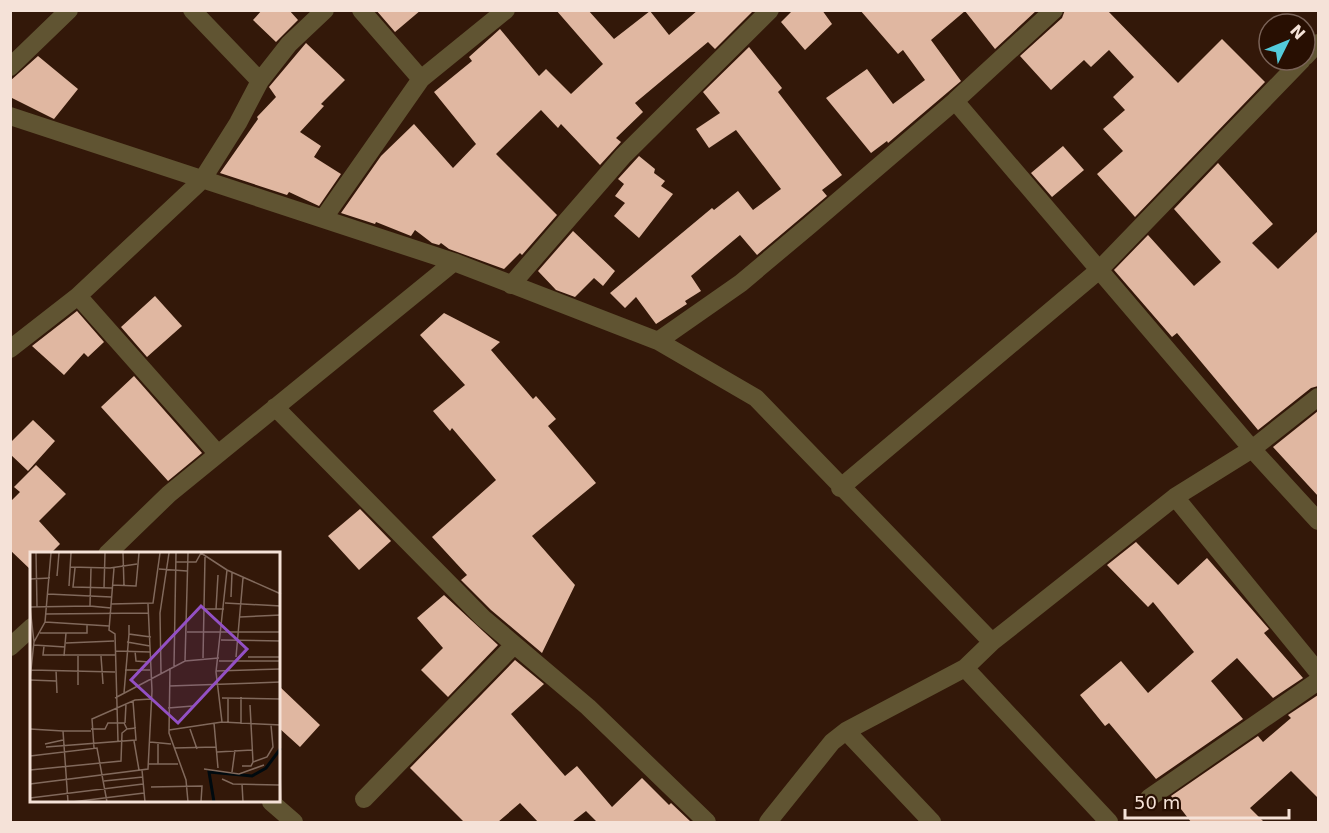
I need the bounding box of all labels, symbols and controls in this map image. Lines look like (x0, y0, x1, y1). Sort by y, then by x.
north arrow (1257, 12, 1317, 72)
text: N (1286, 21, 1309, 43)
inset map (30, 552, 280, 803)
scale bar (1125, 782, 1288, 820)
text: 50 m (1134, 792, 1180, 813)

